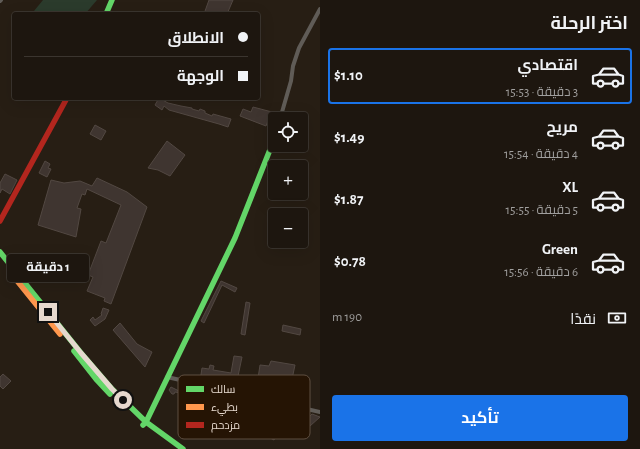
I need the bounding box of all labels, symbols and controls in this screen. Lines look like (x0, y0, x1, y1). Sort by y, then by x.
text: اختر الرحلة (550, 15, 628, 33)
text: الانطلاق (168, 31, 224, 46)
text: اقتصادي (518, 58, 578, 73)
icon: car (590, 58, 626, 94)
text: $1.10 (334, 68, 363, 83)
text: الوجهة (177, 69, 224, 84)
text: 3 دقيقة · 15:53 (506, 86, 578, 99)
map controls (268, 112, 308, 248)
button: locate (268, 112, 308, 152)
text: مريح (546, 120, 578, 135)
icon: car (590, 120, 626, 156)
text: $1.49 (334, 130, 364, 145)
text: 4 دقيقة · 15:54 (504, 148, 578, 161)
button: + (268, 160, 308, 200)
text: XL (562, 180, 578, 195)
icon: car (590, 182, 626, 218)
text: $1.87 (334, 192, 363, 207)
text: 5 دقيقة · 15:55 (506, 204, 578, 217)
button: − (268, 208, 308, 248)
text: Green (542, 242, 578, 257)
icon: car (590, 244, 626, 280)
callout: 1 دقيقة (7, 254, 89, 282)
text: $0.78 (334, 254, 366, 269)
text: 1 دقيقة (26, 261, 70, 274)
text: 6 دقيقة · 15:56 (504, 266, 578, 279)
route end (39, 303, 57, 321)
icon: cash (606, 307, 628, 329)
text: 190 m (332, 311, 362, 324)
text: نقدًا (570, 312, 596, 327)
legend (178, 375, 310, 439)
text: سالك (211, 384, 235, 395)
route start (114, 391, 132, 409)
button: تأكيد (332, 395, 628, 441)
text: بطيء (211, 402, 238, 416)
text: مزدحم (211, 420, 240, 433)

